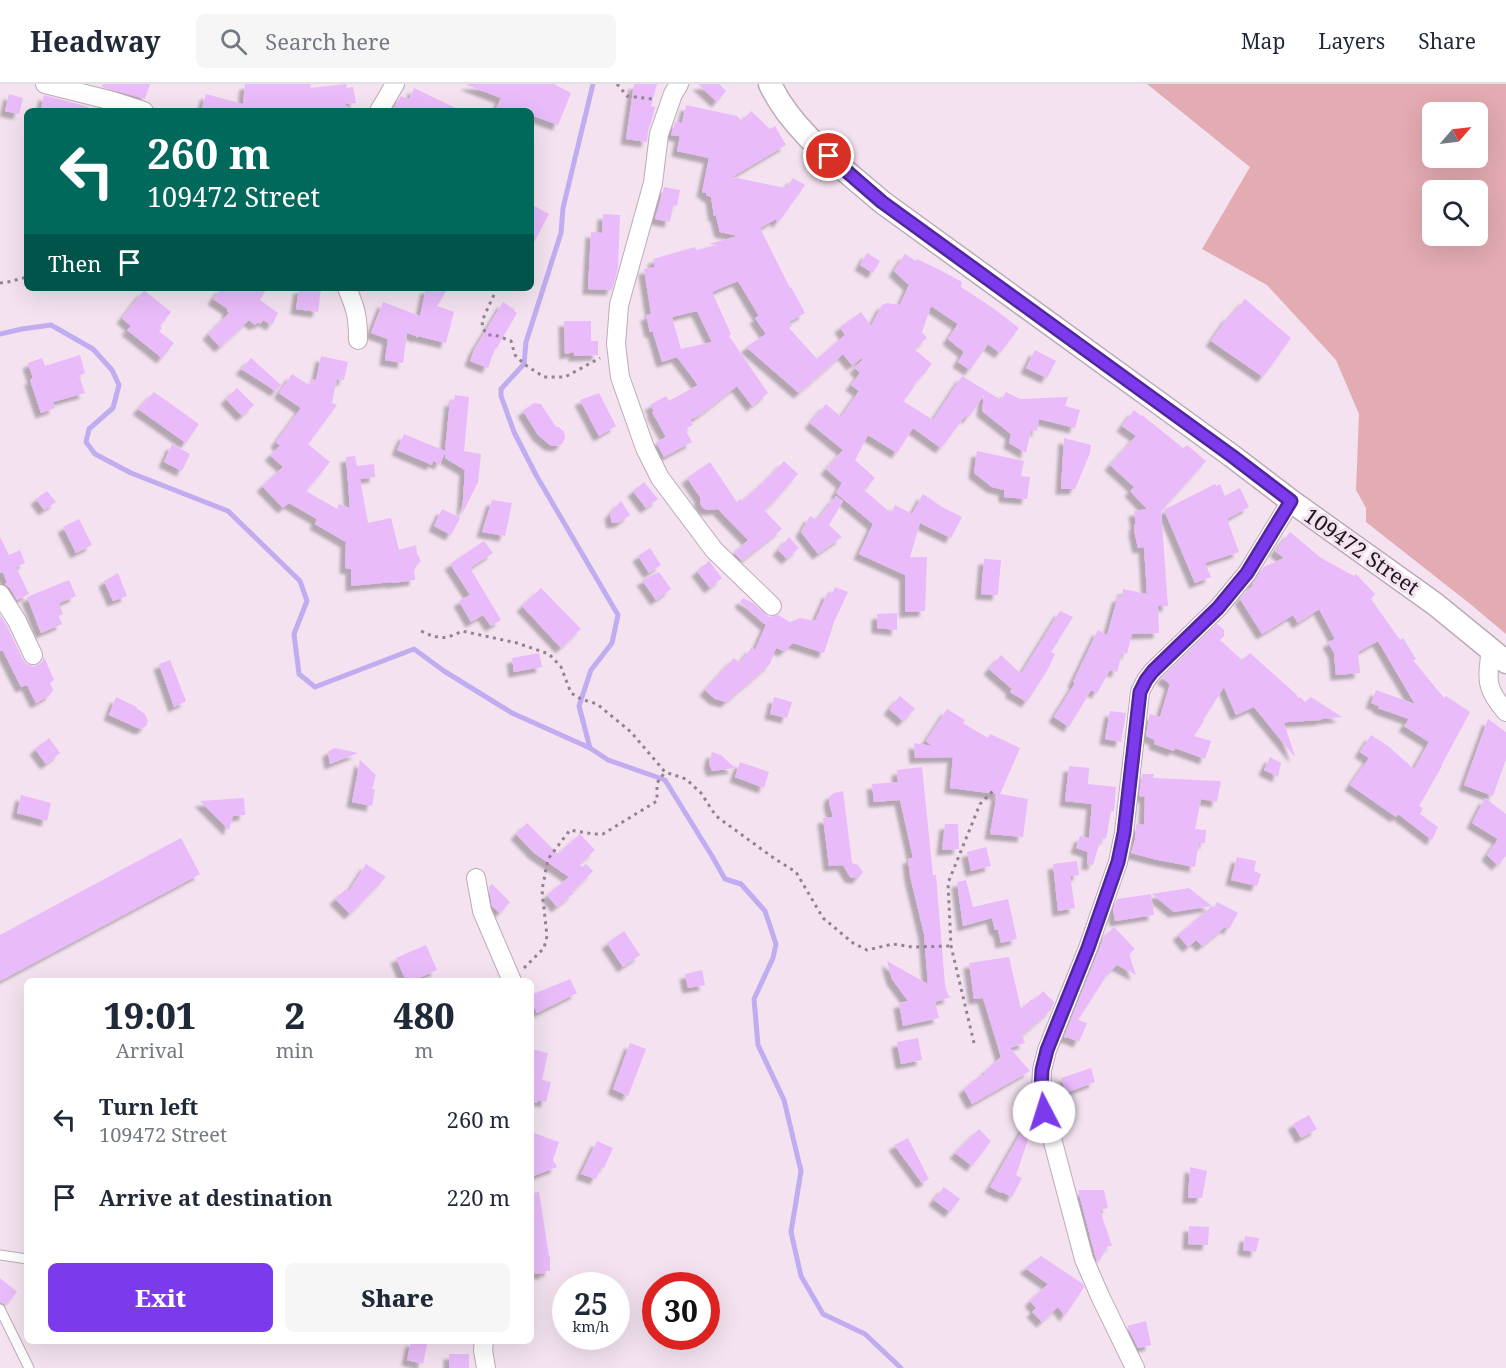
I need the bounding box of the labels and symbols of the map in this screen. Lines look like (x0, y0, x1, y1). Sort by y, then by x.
north arrow (1422, 102, 1488, 168)
pin (803, 130, 854, 181)
street label: 109472 Street (1299, 501, 1425, 601)
position arrow (1012, 1080, 1076, 1144)
speed limit sign: 30 (642, 1272, 720, 1350)

